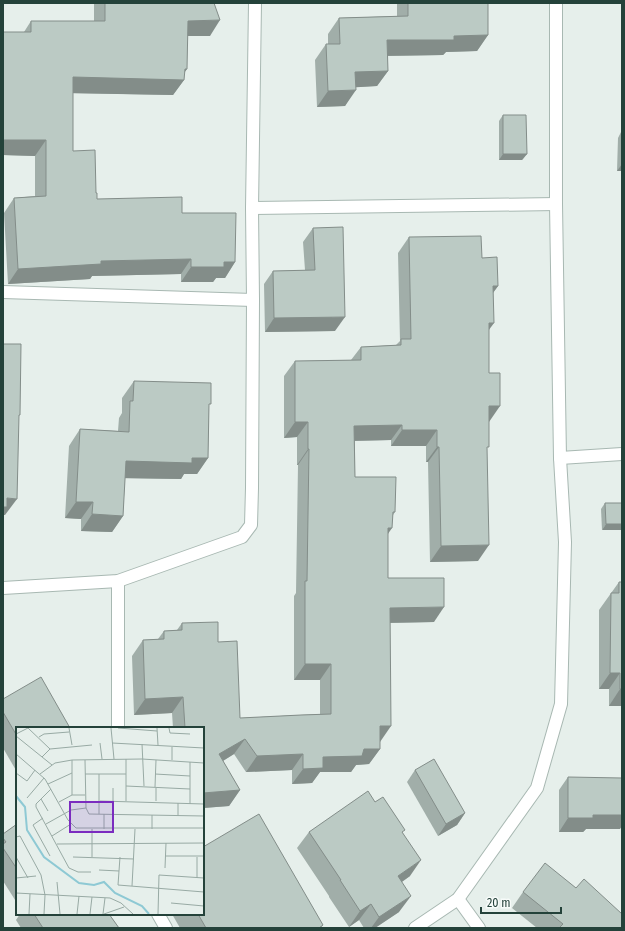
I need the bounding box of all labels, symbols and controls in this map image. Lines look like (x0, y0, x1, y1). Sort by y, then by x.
inset map (16, 727, 204, 915)
scale bar (481, 889, 561, 915)
text: 20 m (487, 896, 511, 910)

